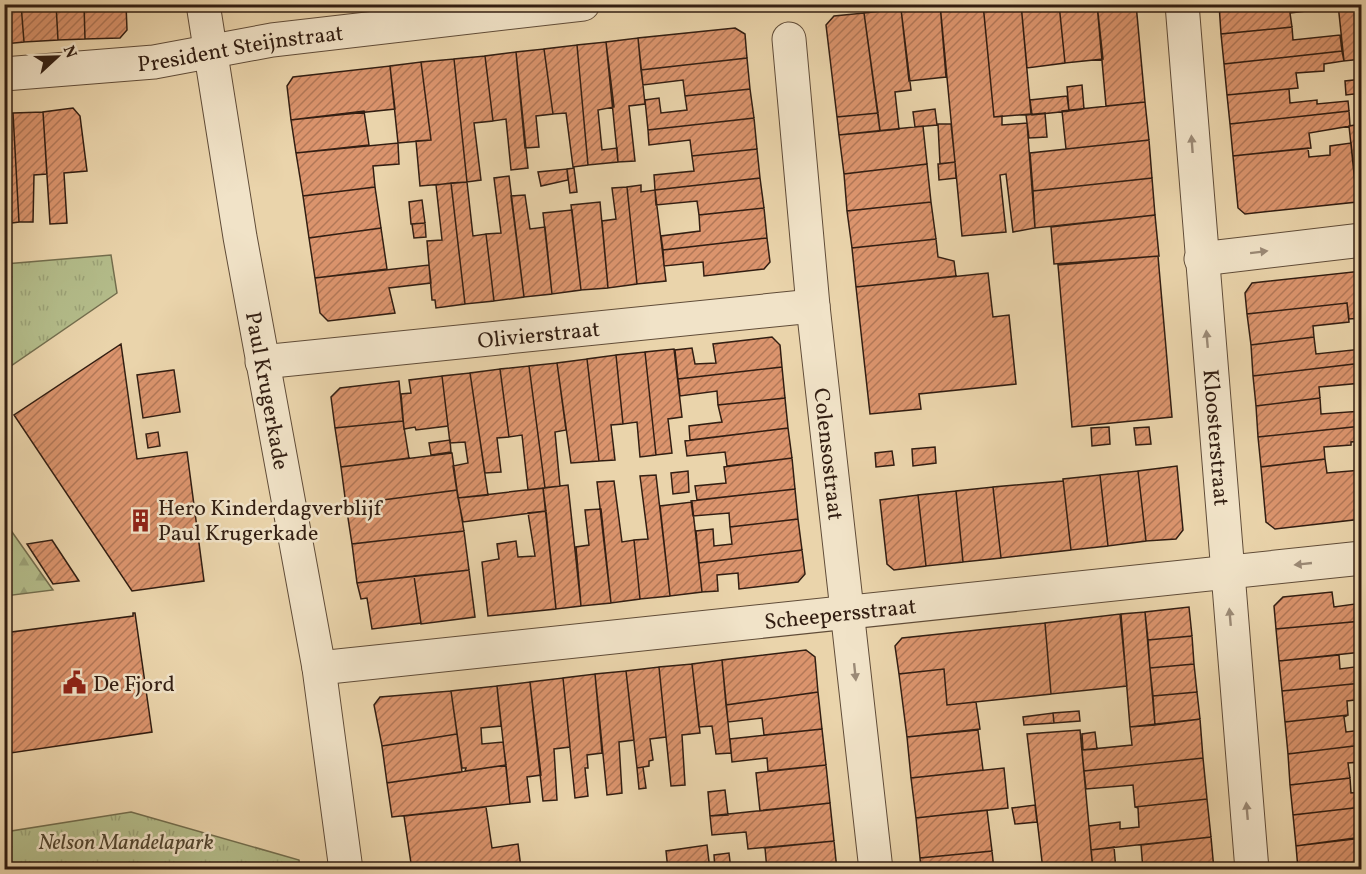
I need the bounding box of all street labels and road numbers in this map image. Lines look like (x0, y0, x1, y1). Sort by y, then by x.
street label: President Steijnstraat (136, 19, 345, 81)
street label: Paul Krugerkade (236, 309, 295, 473)
street label: Olivierstraat (476, 315, 602, 358)
street label: Kloosterstraat (1194, 368, 1236, 508)
street label: Colensostraat (804, 387, 850, 522)
street label: Scheepersstraat (763, 592, 918, 639)

